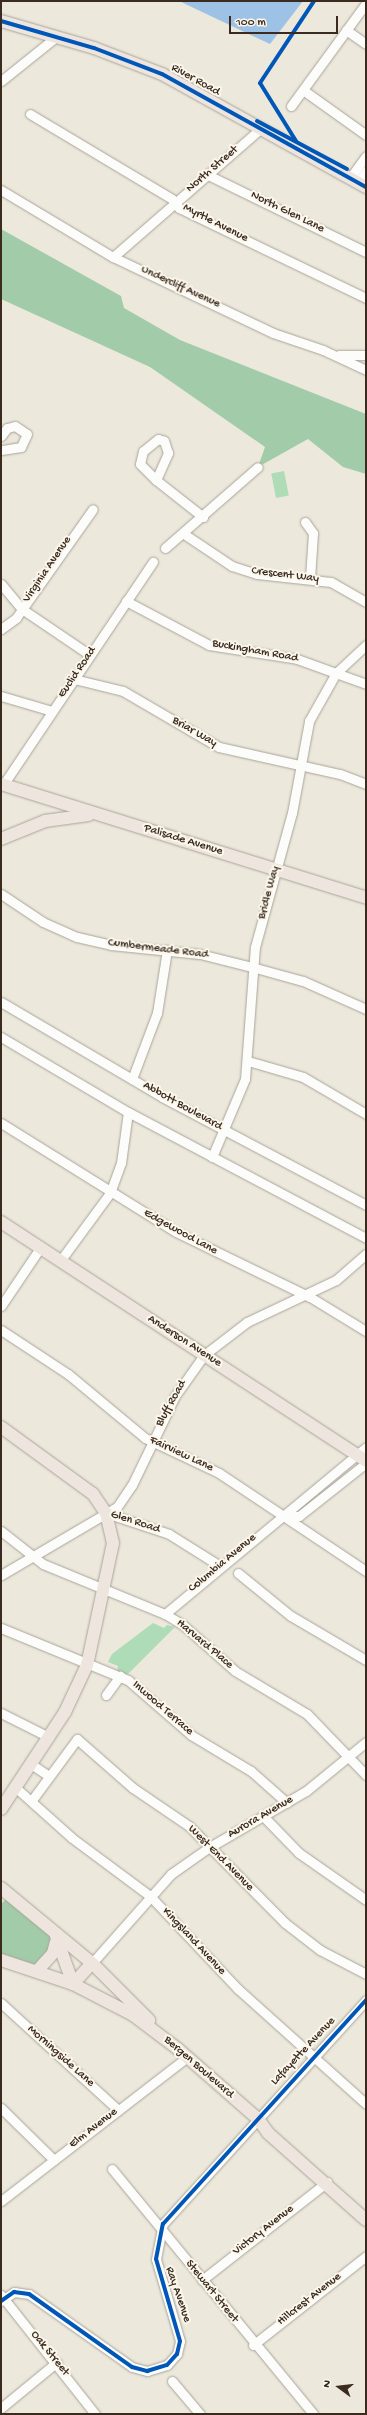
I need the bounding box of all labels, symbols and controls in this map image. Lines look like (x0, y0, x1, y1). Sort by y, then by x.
scale bar (231, 8, 340, 34)
text: 100 m (236, 16, 266, 30)
street label: River Road (168, 62, 222, 100)
street label: North Street (184, 143, 242, 197)
street label: North Glen Lane (248, 189, 326, 237)
street label: Myrtle Avenue (180, 201, 250, 247)
street label: Undercliff Avenue (138, 263, 222, 313)
street label: Virginia Avenue (21, 534, 75, 606)
street label: Crescent Way (250, 565, 320, 587)
street label: Buckingham Road (211, 637, 299, 667)
street label: Euclid Road (56, 645, 100, 701)
street label: Briar Way (169, 714, 219, 752)
street label: Palisade Avenue (142, 822, 224, 860)
street label: Bridle Way (256, 865, 284, 921)
street label: Cumbermeade Road (107, 937, 209, 963)
street label: Abbott Boulevard (140, 1079, 224, 1135)
street label: Edgewood Lane (141, 1207, 219, 1259)
street label: Anderson Avenue (144, 1313, 224, 1371)
street label: Bluff Road (153, 1378, 191, 1430)
street label: Fairview Lane (147, 1434, 215, 1476)
street label: Glen Road (108, 1508, 162, 1538)
street label: Columbia Avenue (186, 1531, 260, 1597)
street label: Harvard Place (173, 1617, 235, 1673)
street label: Inwood Terrace (128, 1678, 196, 1740)
street label: Aurora Avenue (226, 1794, 296, 1842)
street label: West End Avenue (184, 1823, 256, 1895)
street label: Kingsland Avenue (158, 1905, 228, 1979)
street label: Lafayette Avenue (269, 2015, 339, 2089)
street label: Morningside Lane (23, 2023, 97, 2091)
street label: Bergen Boulevard (160, 2034, 236, 2102)
street label: Elm Avenue (67, 2106, 121, 2152)
street label: Victory Avenue (231, 2203, 297, 2259)
street label: Stewart Street (181, 2258, 241, 2326)
street label: Ray Avenue (161, 2265, 193, 2325)
street label: Hillcrest Avenue (275, 2270, 345, 2330)
street label: Oak Street (26, 2328, 72, 2380)
north arrow (319, 2367, 359, 2407)
text: N (321, 2379, 334, 2389)

